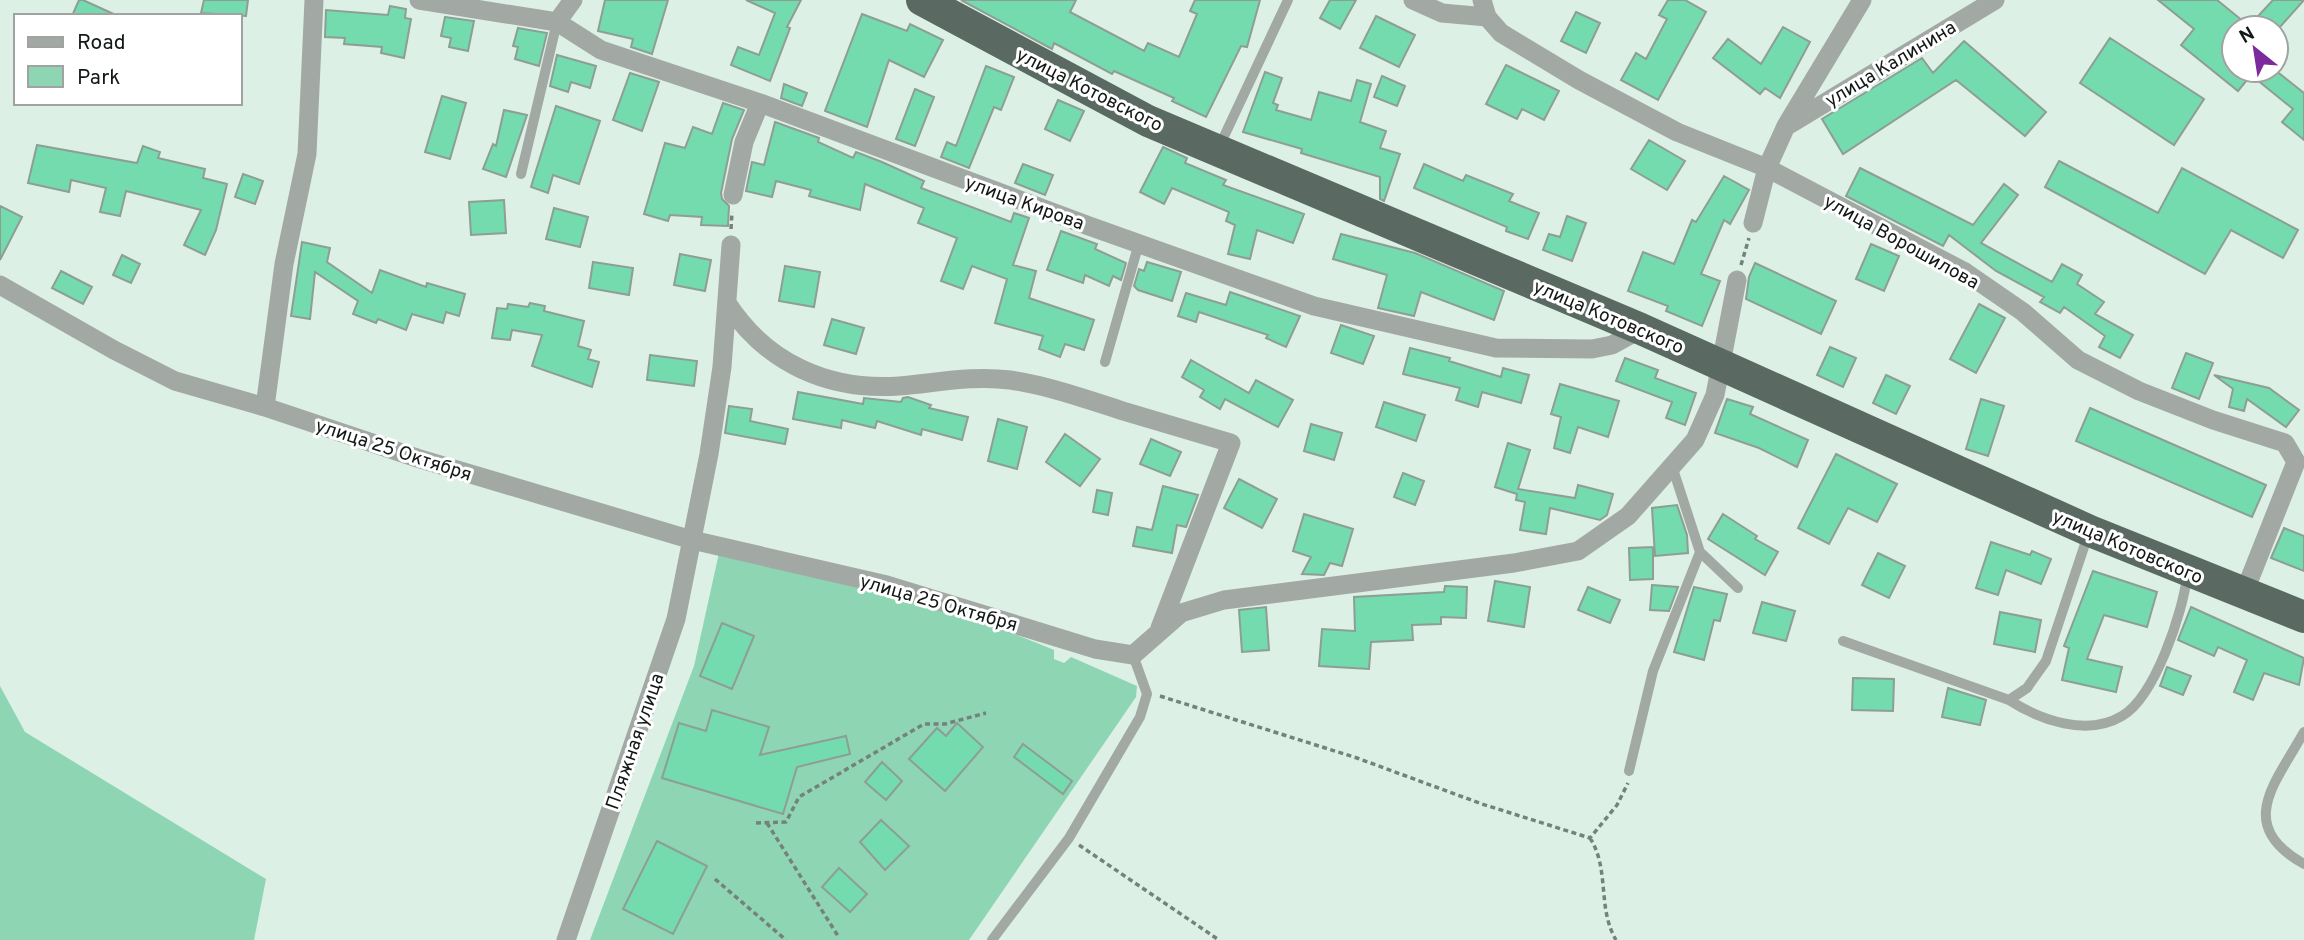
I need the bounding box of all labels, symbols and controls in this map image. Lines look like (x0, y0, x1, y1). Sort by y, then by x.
legend (14, 14, 242, 105)
north arrow (2220, 14, 2290, 84)
street label: улица Калинина (1821, 16, 1961, 113)
text: N (2236, 22, 2259, 50)
text: Road (77, 30, 126, 57)
street label: улица Котовского (1012, 43, 1167, 138)
text: Park (77, 65, 120, 92)
street label: улица Кирова (961, 171, 1087, 237)
street label: улица Ворошилова (1819, 190, 1983, 295)
street label: улица Котовского (1529, 275, 1687, 360)
street label: улица 25 Октября (312, 414, 475, 488)
street label: улица Котовского (2048, 505, 2206, 590)
street label: улица 25 Октября (857, 570, 1020, 638)
street label: Пляжная улица (601, 670, 670, 813)

